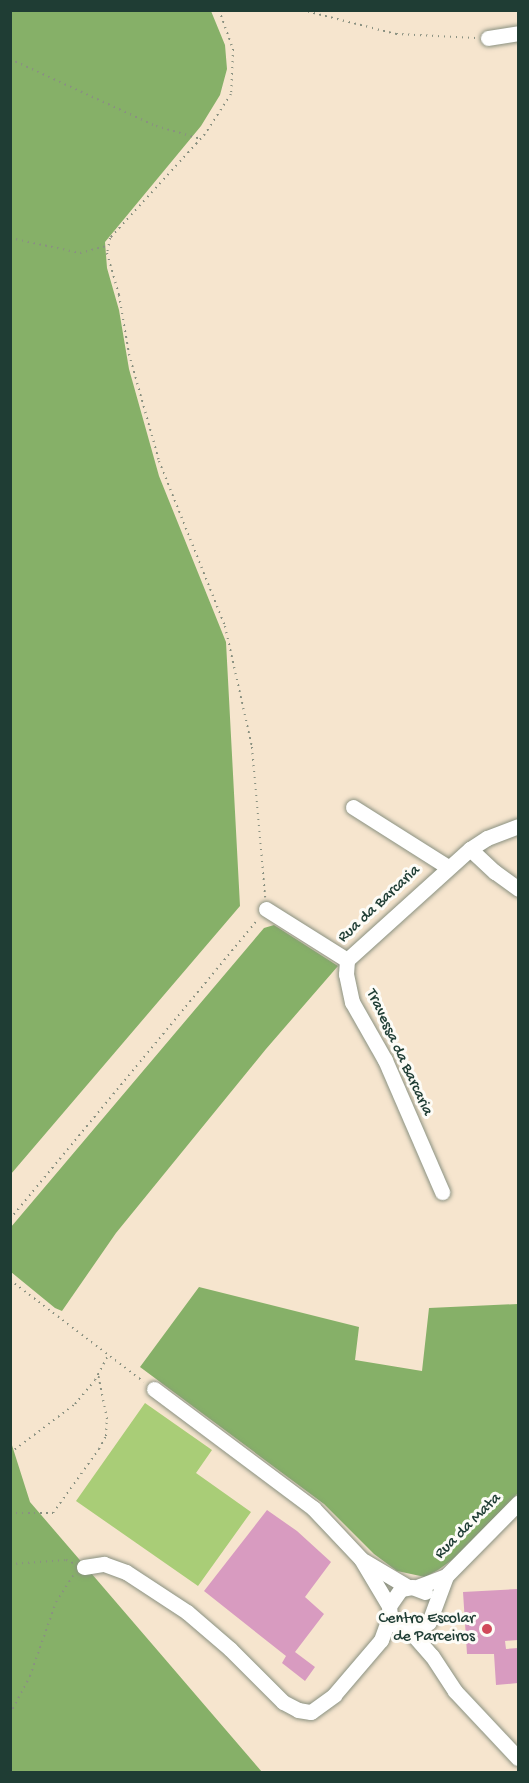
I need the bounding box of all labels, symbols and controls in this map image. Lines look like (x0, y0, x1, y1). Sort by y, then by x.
street label: Rua da Barcaria (335, 862, 425, 948)
street label: Travessa da Barcaria (360, 987, 436, 1119)
street label: Rua da Mata (432, 1490, 506, 1564)
place label: Centro Escolar de Parceiros (379, 1610, 475, 1648)
marker: Centro Escolar de Parceiros (480, 1622, 494, 1636)

